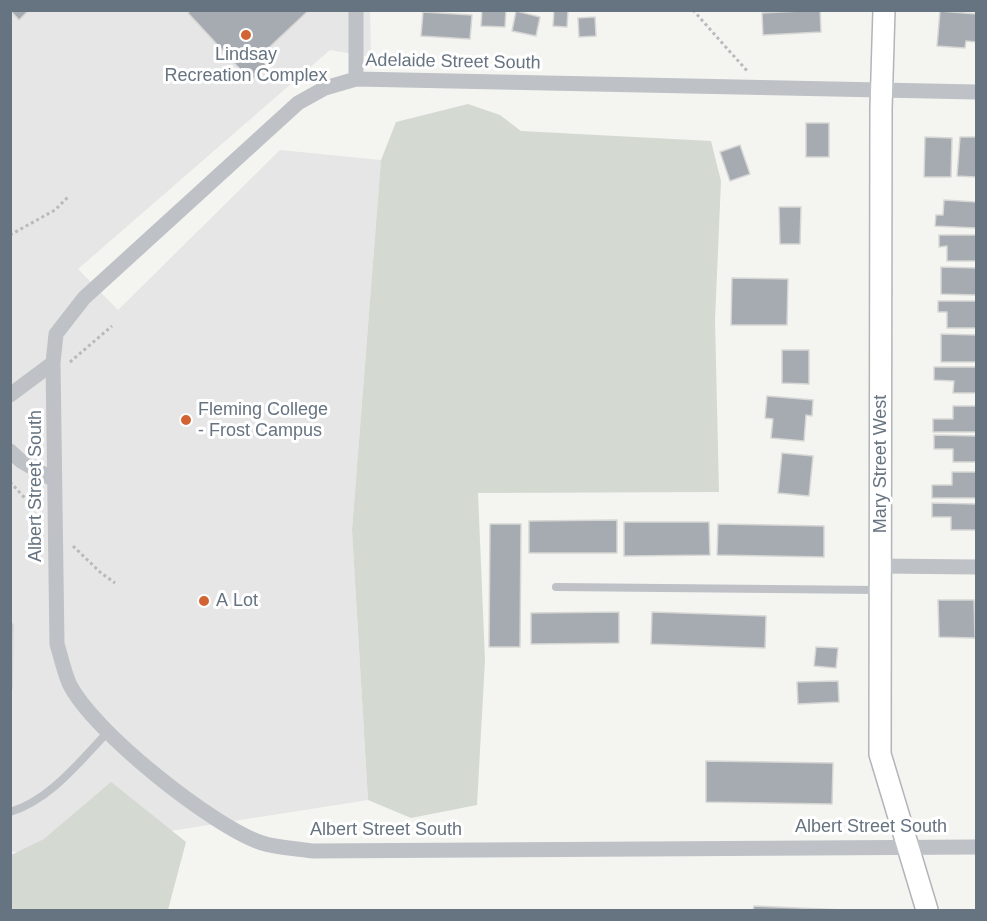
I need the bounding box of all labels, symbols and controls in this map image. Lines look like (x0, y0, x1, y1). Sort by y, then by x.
marker: Lindsay Recreation Complex (239, 28, 253, 42)
place label: Lindsay Recreation Complex (164, 44, 328, 86)
street label: Adelaide Street South (365, 50, 541, 74)
street label: Mary Street West (870, 395, 892, 533)
place label: Fleming College - Frost Campus (198, 399, 328, 442)
street label: Albert Street South (25, 410, 47, 562)
marker: Fleming College - Frost Campus (179, 413, 193, 427)
place label: A Lot (216, 590, 258, 612)
marker: A Lot (197, 594, 211, 608)
street label: Albert Street South (795, 816, 947, 838)
street label: Albert Street South (310, 819, 462, 841)

